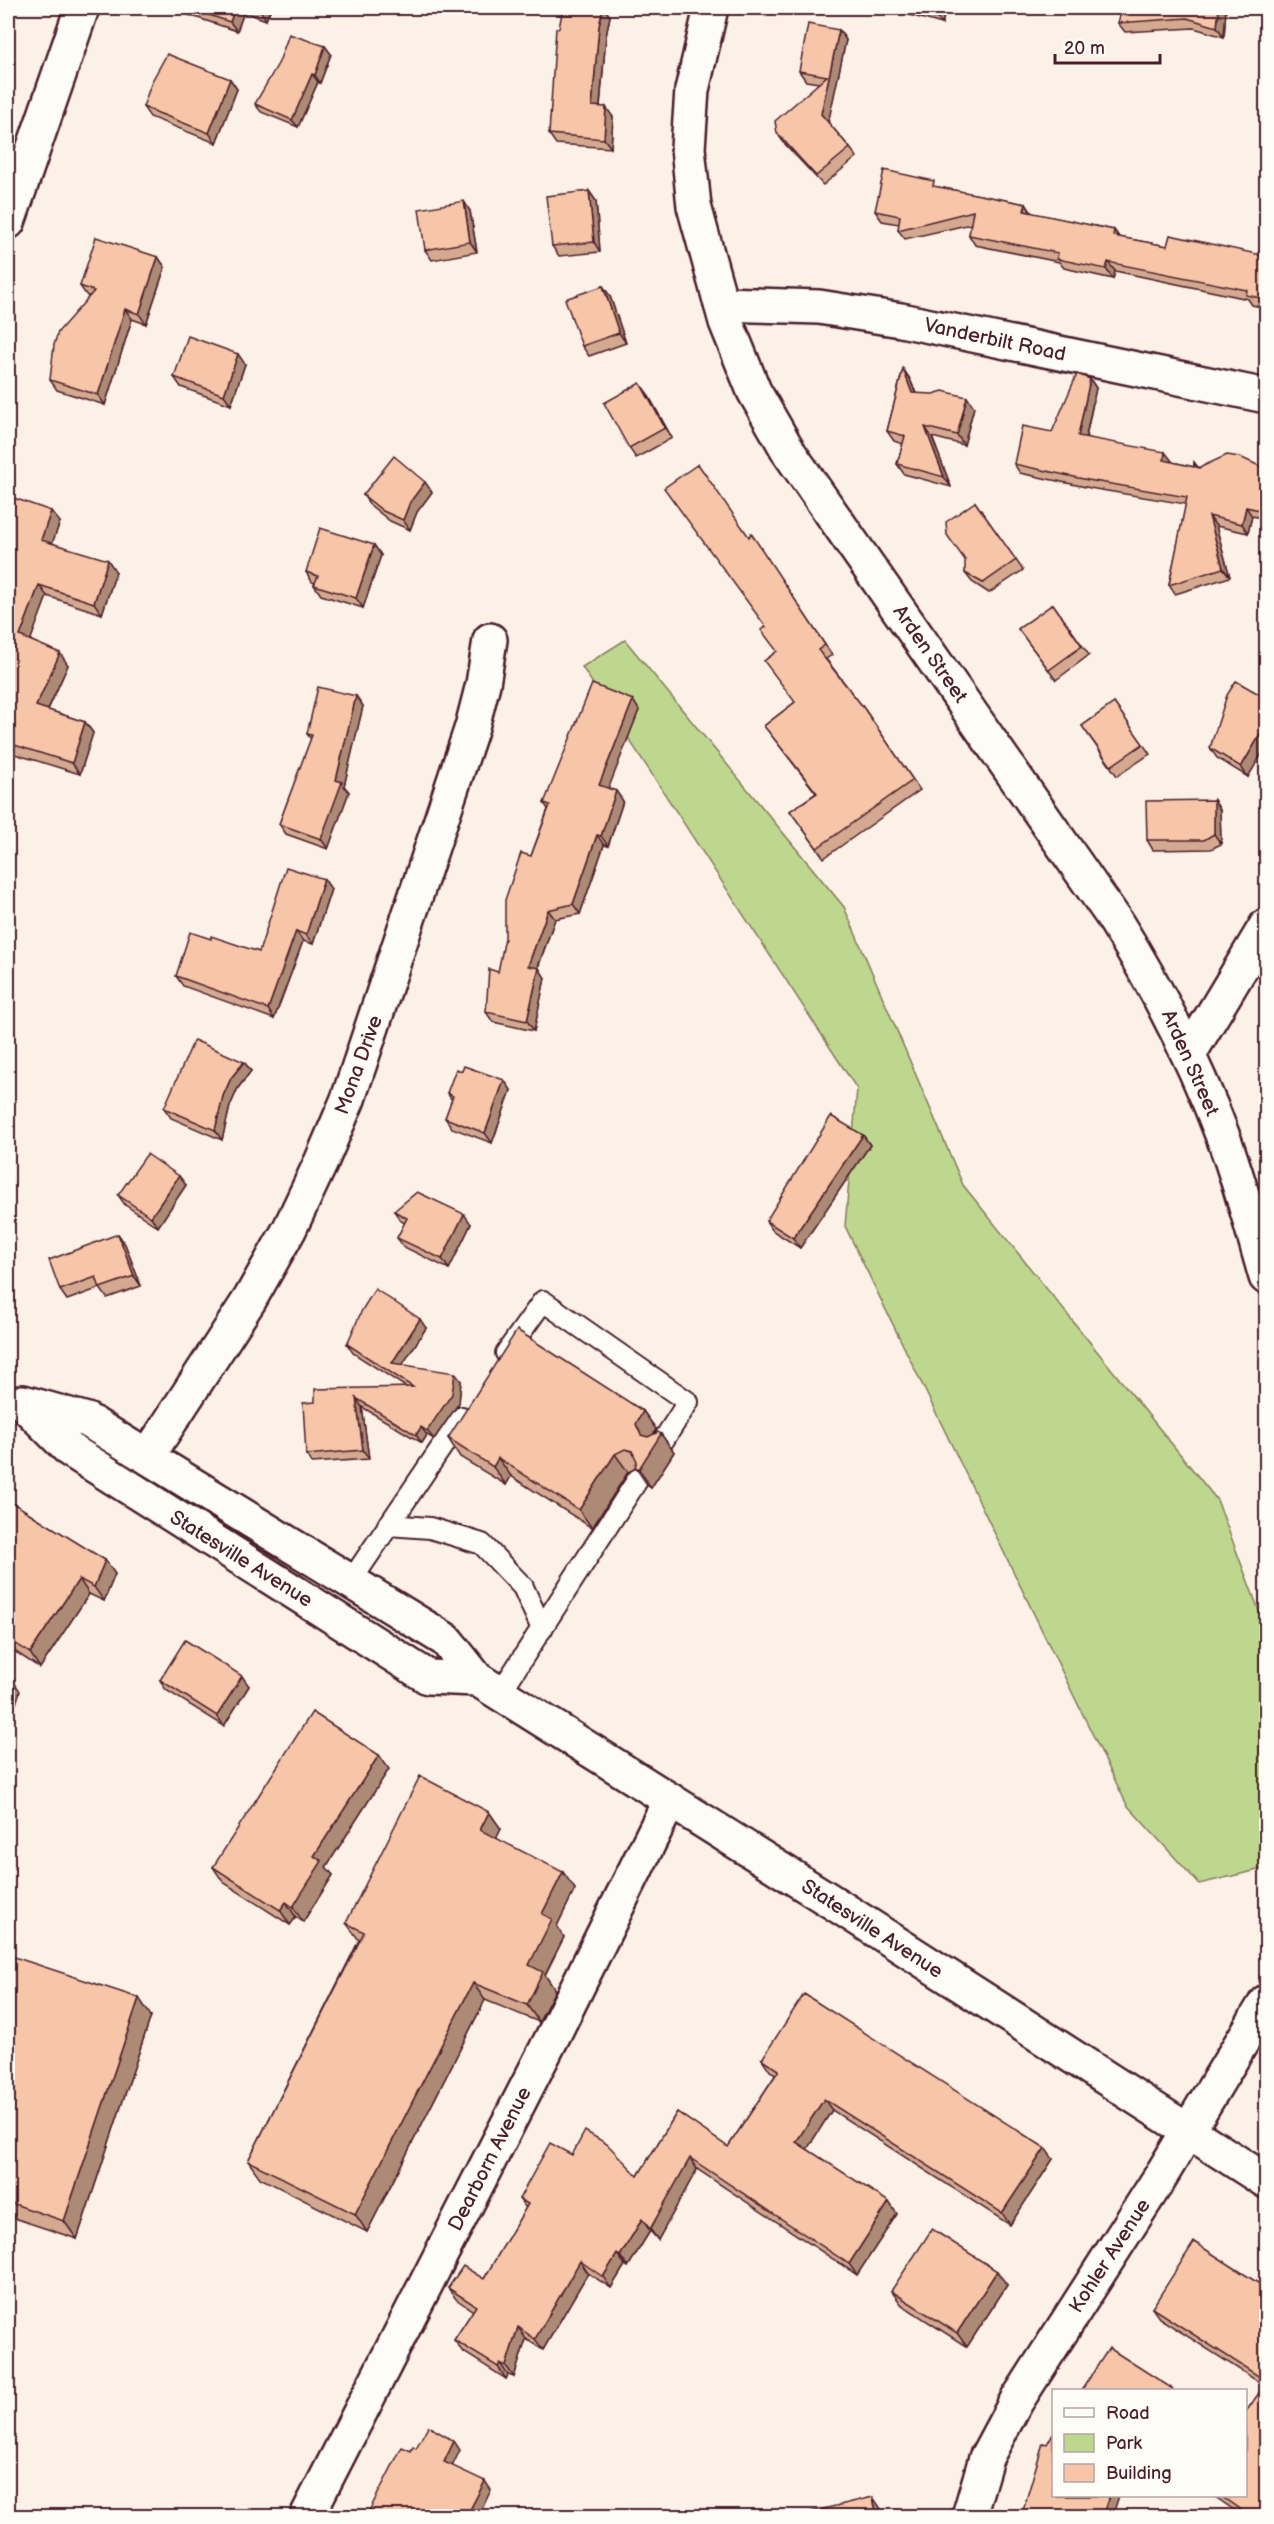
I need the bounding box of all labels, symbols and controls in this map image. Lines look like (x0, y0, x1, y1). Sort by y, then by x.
scale bar (1055, 27, 1160, 65)
text: 20 m (1064, 38, 1105, 59)
street label: Vanderbilt Road (922, 313, 1068, 367)
street label: Arden Street (888, 601, 972, 707)
street label: Arden Street (1156, 1006, 1224, 1120)
street label: Mona Drive (330, 1012, 388, 1118)
street label: Statesville Avenue (165, 1505, 317, 1613)
street label: Statesville Avenue (797, 1874, 947, 1984)
street label: Dearborn Avenue (443, 2083, 537, 2235)
street label: Kohler Avenue (1064, 2194, 1156, 2317)
legend (1052, 2389, 1247, 2497)
text: Road (1106, 2403, 1150, 2424)
text: Park (1106, 2433, 1142, 2454)
text: Building (1106, 2463, 1172, 2484)

